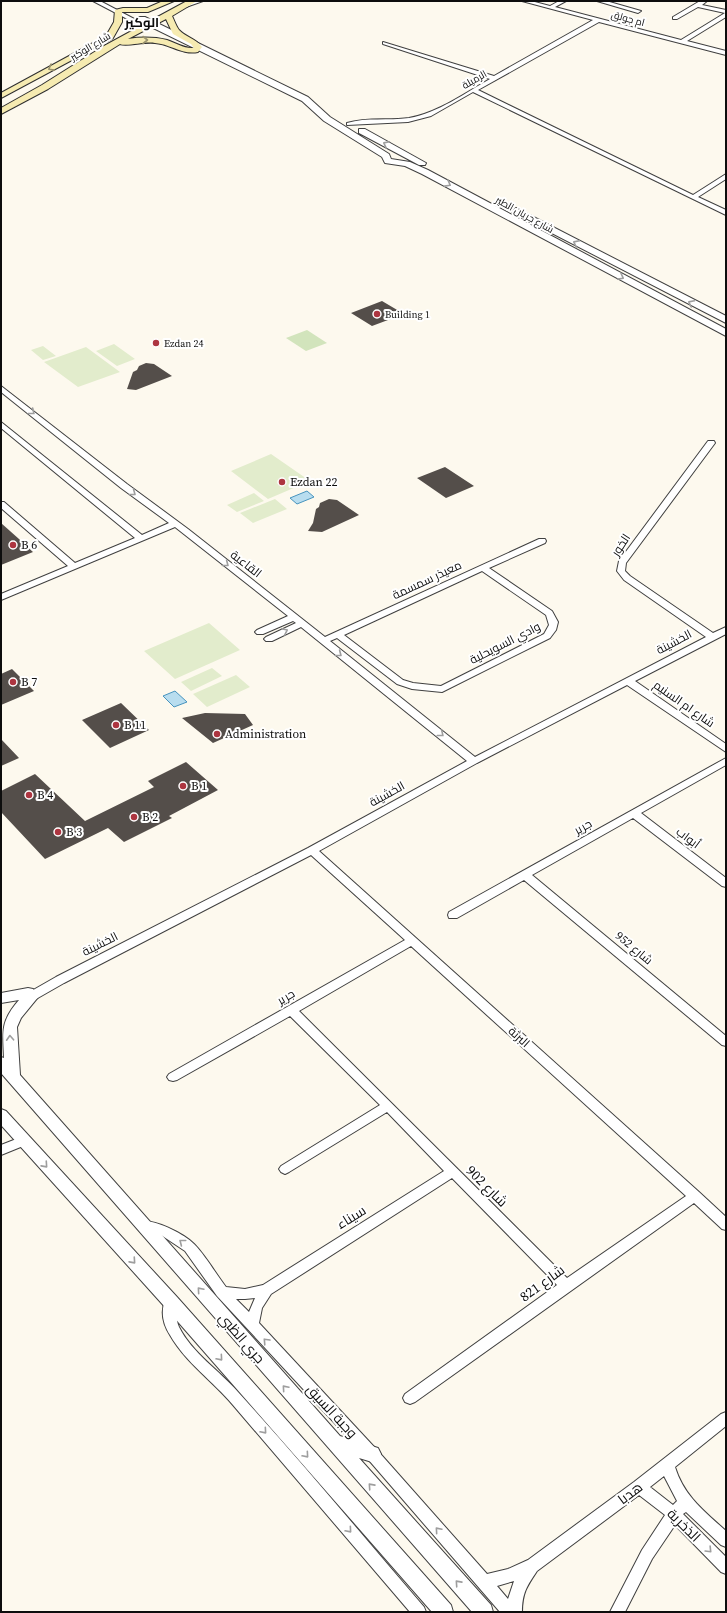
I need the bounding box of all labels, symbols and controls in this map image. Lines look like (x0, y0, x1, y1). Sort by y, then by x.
street label: ام جولق (609, 8, 646, 30)
district label: الوكير (124, 14, 159, 31)
street label: شارع الوكير (67, 29, 113, 64)
one-way arrow (142, 36, 148, 44)
one-way arrow (48, 63, 55, 70)
street label: الرميلة (459, 67, 489, 92)
one-way arrow (383, 141, 390, 149)
one-way arrow (444, 180, 451, 187)
street label: شارع جريان الطير (493, 193, 556, 236)
one-way arrow (573, 240, 580, 247)
one-way arrow (617, 273, 625, 280)
one-way arrow (688, 300, 696, 307)
place label: Building 1 (385, 308, 430, 321)
marker: Building 1 (372, 309, 382, 319)
place label: Ezdan 24 (164, 337, 204, 350)
marker: Ezdan 24 (151, 338, 161, 348)
one-way arrow (27, 408, 34, 415)
place label: Ezdan 22 (290, 474, 338, 490)
marker: Ezdan 22 (277, 477, 287, 487)
one-way arrow (129, 488, 136, 495)
street label: الخور (607, 531, 634, 560)
place label: B 6 (21, 537, 37, 553)
marker: B 6 (8, 540, 18, 550)
street label: القاعية (227, 547, 265, 581)
street label: معيذر سمسمة (390, 557, 464, 603)
one-way arrow (222, 559, 229, 566)
street label: وادي السويحلية (467, 618, 544, 670)
street label: الخشينة (653, 626, 695, 658)
one-way arrow (281, 628, 289, 636)
one-way arrow (334, 649, 341, 656)
place label: B 7 (21, 674, 37, 690)
marker: B 7 (8, 677, 18, 687)
street label: شارع ام السنيم (650, 677, 718, 731)
place label: B 11 (124, 717, 146, 733)
marker: B 11 (111, 720, 121, 730)
place label: Administration (225, 726, 306, 742)
marker: Administration (212, 729, 222, 739)
one-way arrow (436, 730, 443, 737)
place label: B 1 (191, 778, 207, 794)
street label: الخشينة (366, 778, 408, 810)
marker: B 1 (178, 781, 188, 791)
place label: B 4 (37, 787, 53, 803)
marker: B 4 (24, 790, 34, 800)
place label: B 2 (142, 809, 158, 825)
marker: B 2 (129, 812, 139, 822)
street label: جرير (570, 816, 595, 839)
place label: B 3 (66, 824, 82, 840)
street label: أبواب (673, 824, 703, 852)
marker: B 3 (53, 827, 63, 837)
street label: الخشينة (79, 928, 121, 960)
street label: شارع 952 (612, 928, 656, 968)
street label: جرير (273, 986, 298, 1009)
street label: البرثة (505, 1023, 533, 1051)
one-way arrow (6, 1035, 15, 1041)
one-way arrow (41, 1160, 48, 1168)
street label: شارع 902 (462, 1161, 512, 1211)
street label: سيناء (332, 1200, 370, 1234)
one-way arrow (179, 1240, 186, 1247)
one-way arrow (128, 1256, 136, 1264)
street label: شارع 821 (515, 1260, 569, 1306)
one-way arrow (198, 1288, 205, 1295)
street label: جري الظبي (213, 1308, 270, 1369)
one-way arrow (264, 1338, 271, 1345)
one-way arrow (215, 1353, 222, 1360)
street label: وجبة السيق (302, 1380, 362, 1442)
one-way arrow (283, 1386, 290, 1393)
one-way arrow (260, 1426, 267, 1434)
one-way arrow (301, 1451, 308, 1458)
street label: هدبا (613, 1477, 647, 1509)
one-way arrow (369, 1483, 376, 1491)
street label: الذخرية (663, 1504, 705, 1546)
one-way arrow (345, 1525, 352, 1532)
one-way arrow (436, 1527, 443, 1535)
one-way arrow (704, 1545, 712, 1553)
one-way arrow (455, 1580, 463, 1588)

